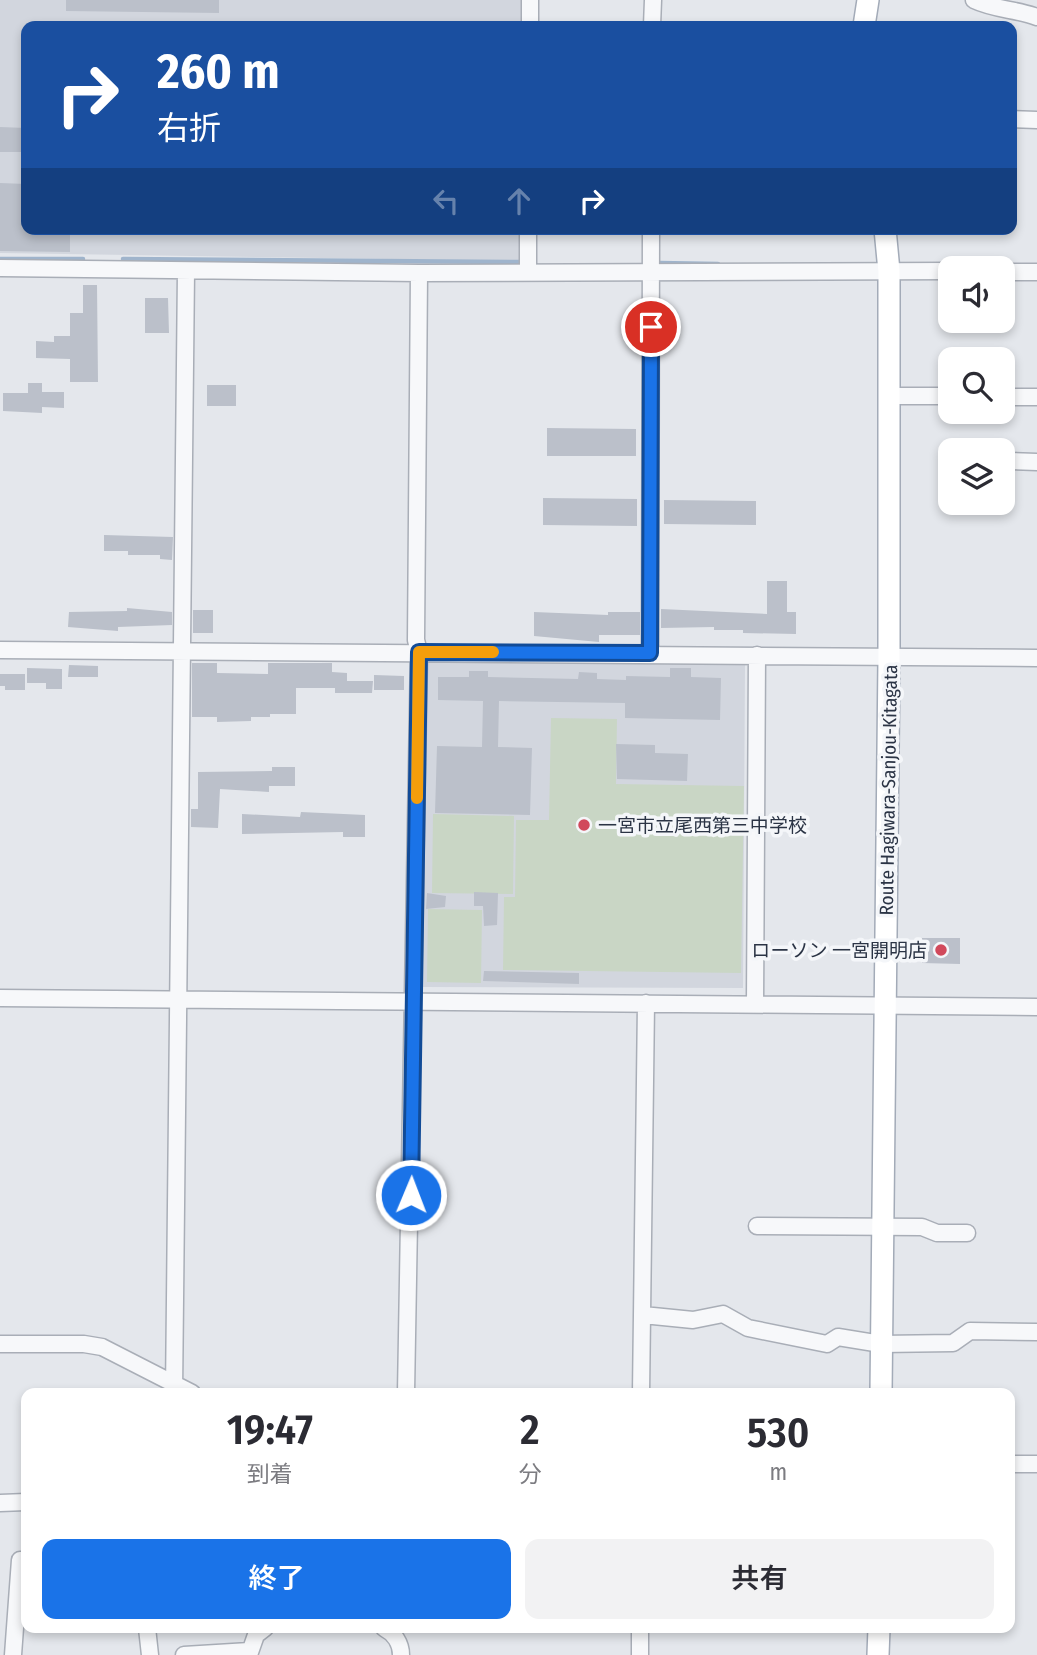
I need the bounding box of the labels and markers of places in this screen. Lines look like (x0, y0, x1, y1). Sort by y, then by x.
pin (621, 297, 681, 357)
place label: 一宮市立尾西第三中学校 (598, 814, 807, 837)
marker: 一宮市立尾西第三中学校 (576, 817, 592, 833)
place label: ローソン 一宮開明店 (752, 939, 927, 962)
marker: ローソン 一宮開明店 (933, 942, 949, 958)

